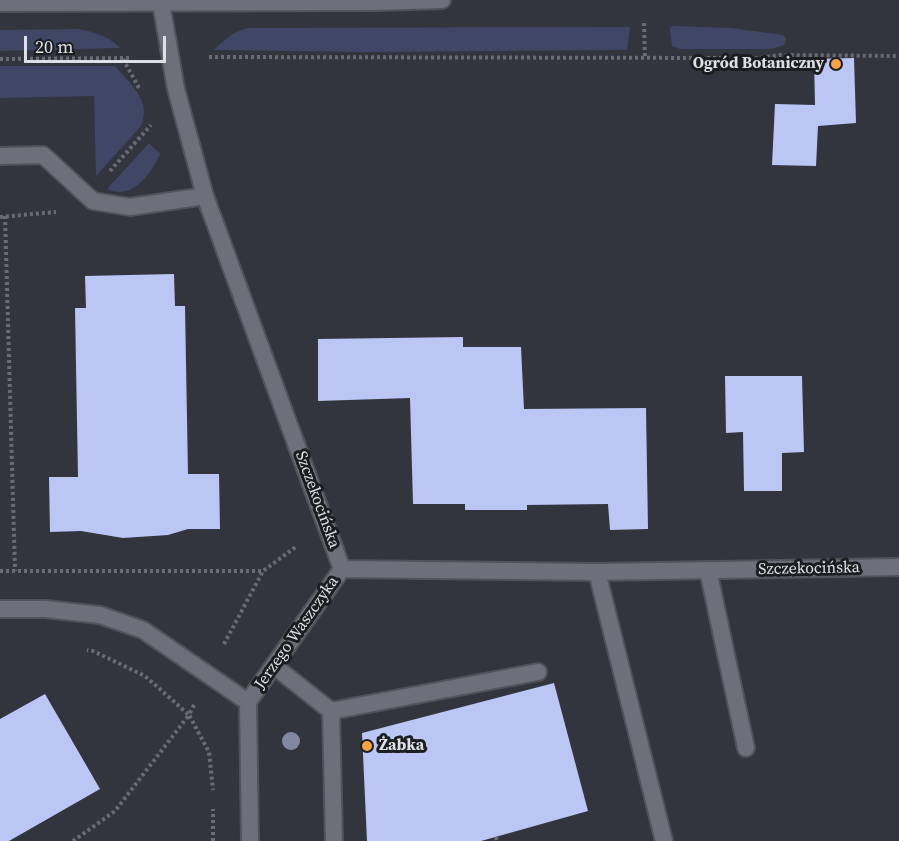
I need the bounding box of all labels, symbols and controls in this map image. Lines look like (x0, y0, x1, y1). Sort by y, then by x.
scale bar (27, 24, 170, 62)
text: 20 m (35, 34, 73, 59)
place label: Ogród Botaniczny (693, 54, 824, 74)
marker: Ogród Botaniczny (829, 57, 843, 71)
street label: Szczekocińska (291, 449, 343, 551)
street label: Szczekocińska (758, 559, 860, 579)
street label: Jerzego Waszczyka (251, 573, 343, 693)
place label: Żabka (379, 736, 424, 756)
marker: Żabka (360, 739, 374, 753)

